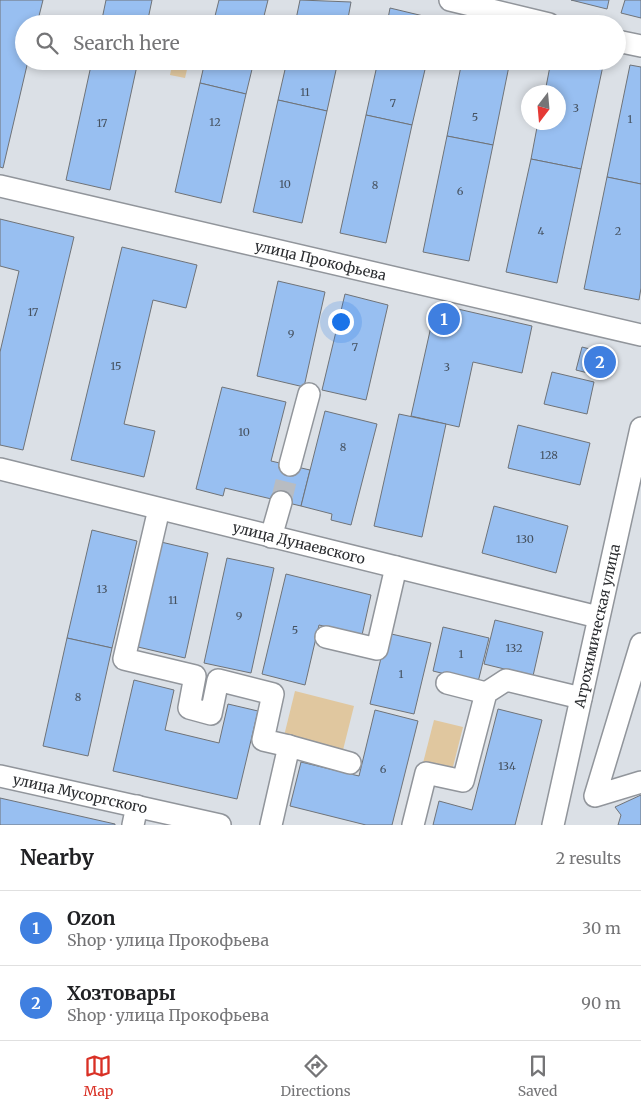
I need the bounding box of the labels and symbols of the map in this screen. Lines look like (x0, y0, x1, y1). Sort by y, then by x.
house number: 11 (300, 85, 310, 99)
north arrow (521, 85, 566, 130)
house number: 7 (390, 96, 396, 110)
house number: 3 (573, 101, 579, 115)
house number: 5 (472, 110, 478, 124)
house number: 1 (628, 112, 633, 126)
house number: 12 (209, 115, 221, 129)
house number: 17 (97, 116, 107, 130)
house number: 10 (279, 177, 291, 191)
house number: 8 (372, 178, 379, 192)
house number: 6 (457, 184, 464, 198)
house number: 4 (538, 224, 545, 238)
house number: 2 (615, 224, 621, 238)
street label: улица Прокофьева (253, 237, 388, 285)
pin: 1 (428, 300, 460, 338)
house number: 17 (28, 305, 38, 319)
your location (328, 309, 354, 335)
house number: 9 (288, 327, 295, 341)
house number: 7 (352, 340, 358, 354)
pin: 2 (584, 343, 616, 381)
house number: 15 (110, 359, 122, 373)
house number: 3 (444, 360, 450, 374)
house number: 10 (238, 425, 250, 439)
house number: 8 (340, 440, 347, 454)
house number: 128 (540, 448, 558, 462)
street label: улица Дунаевского (231, 518, 367, 568)
house number: 130 (516, 532, 534, 546)
street label: Агрохимическая улица (570, 542, 624, 711)
house number: 13 (97, 582, 107, 596)
house number: 11 (168, 593, 178, 607)
house number: 9 (236, 609, 243, 623)
house number: 5 (292, 623, 298, 637)
house number: 132 (505, 641, 523, 655)
house number: 1 (459, 647, 464, 661)
house number: 1 (399, 667, 404, 681)
house number: 8 (75, 690, 82, 704)
house number: 134 (498, 759, 516, 773)
house number: 6 (380, 762, 387, 776)
street label: улица Мусоргского (11, 770, 149, 818)

